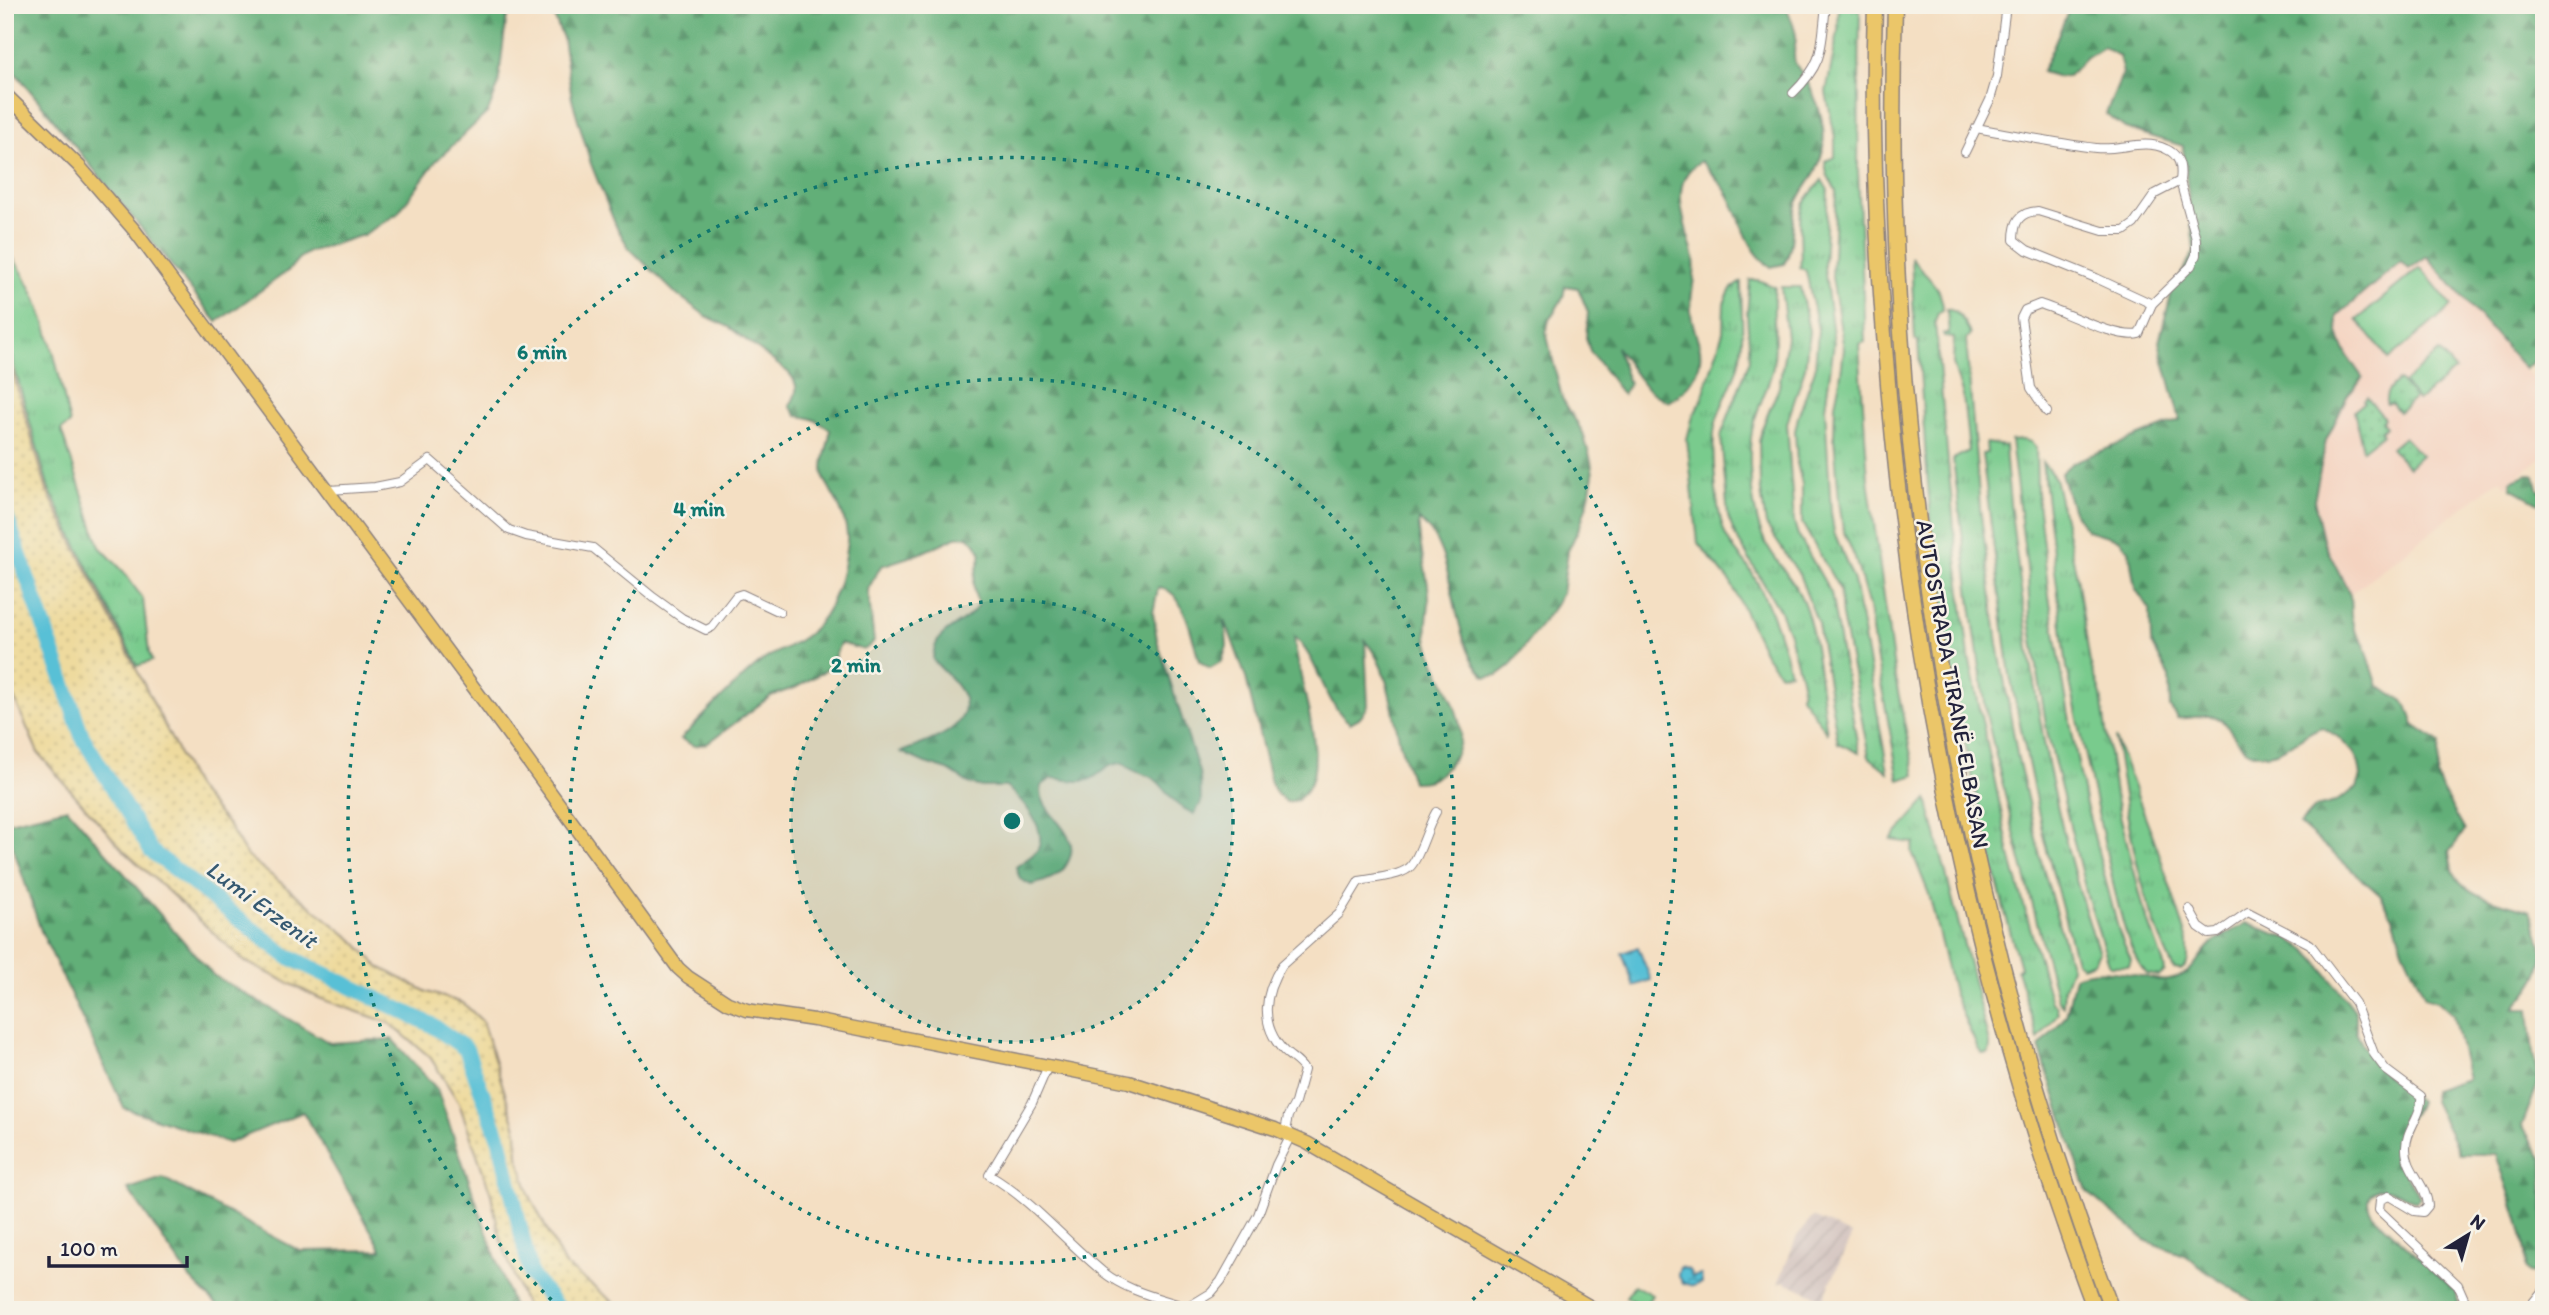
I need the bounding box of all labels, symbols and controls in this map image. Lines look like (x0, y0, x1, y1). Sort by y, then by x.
text: 6 min (517, 339, 568, 364)
text: 4 min (673, 496, 726, 521)
street label: AUTOSTRADA TIRANË-ELBASAN (1910, 518, 1996, 850)
text: 2 min (831, 652, 882, 677)
centre of rings (1000, 809, 1024, 833)
water label: Lumi Erzenit (201, 854, 325, 955)
north arrow (2434, 1200, 2504, 1270)
text: N (2466, 1209, 2490, 1235)
scale bar (49, 1224, 187, 1268)
text: 100 m (60, 1236, 118, 1261)

